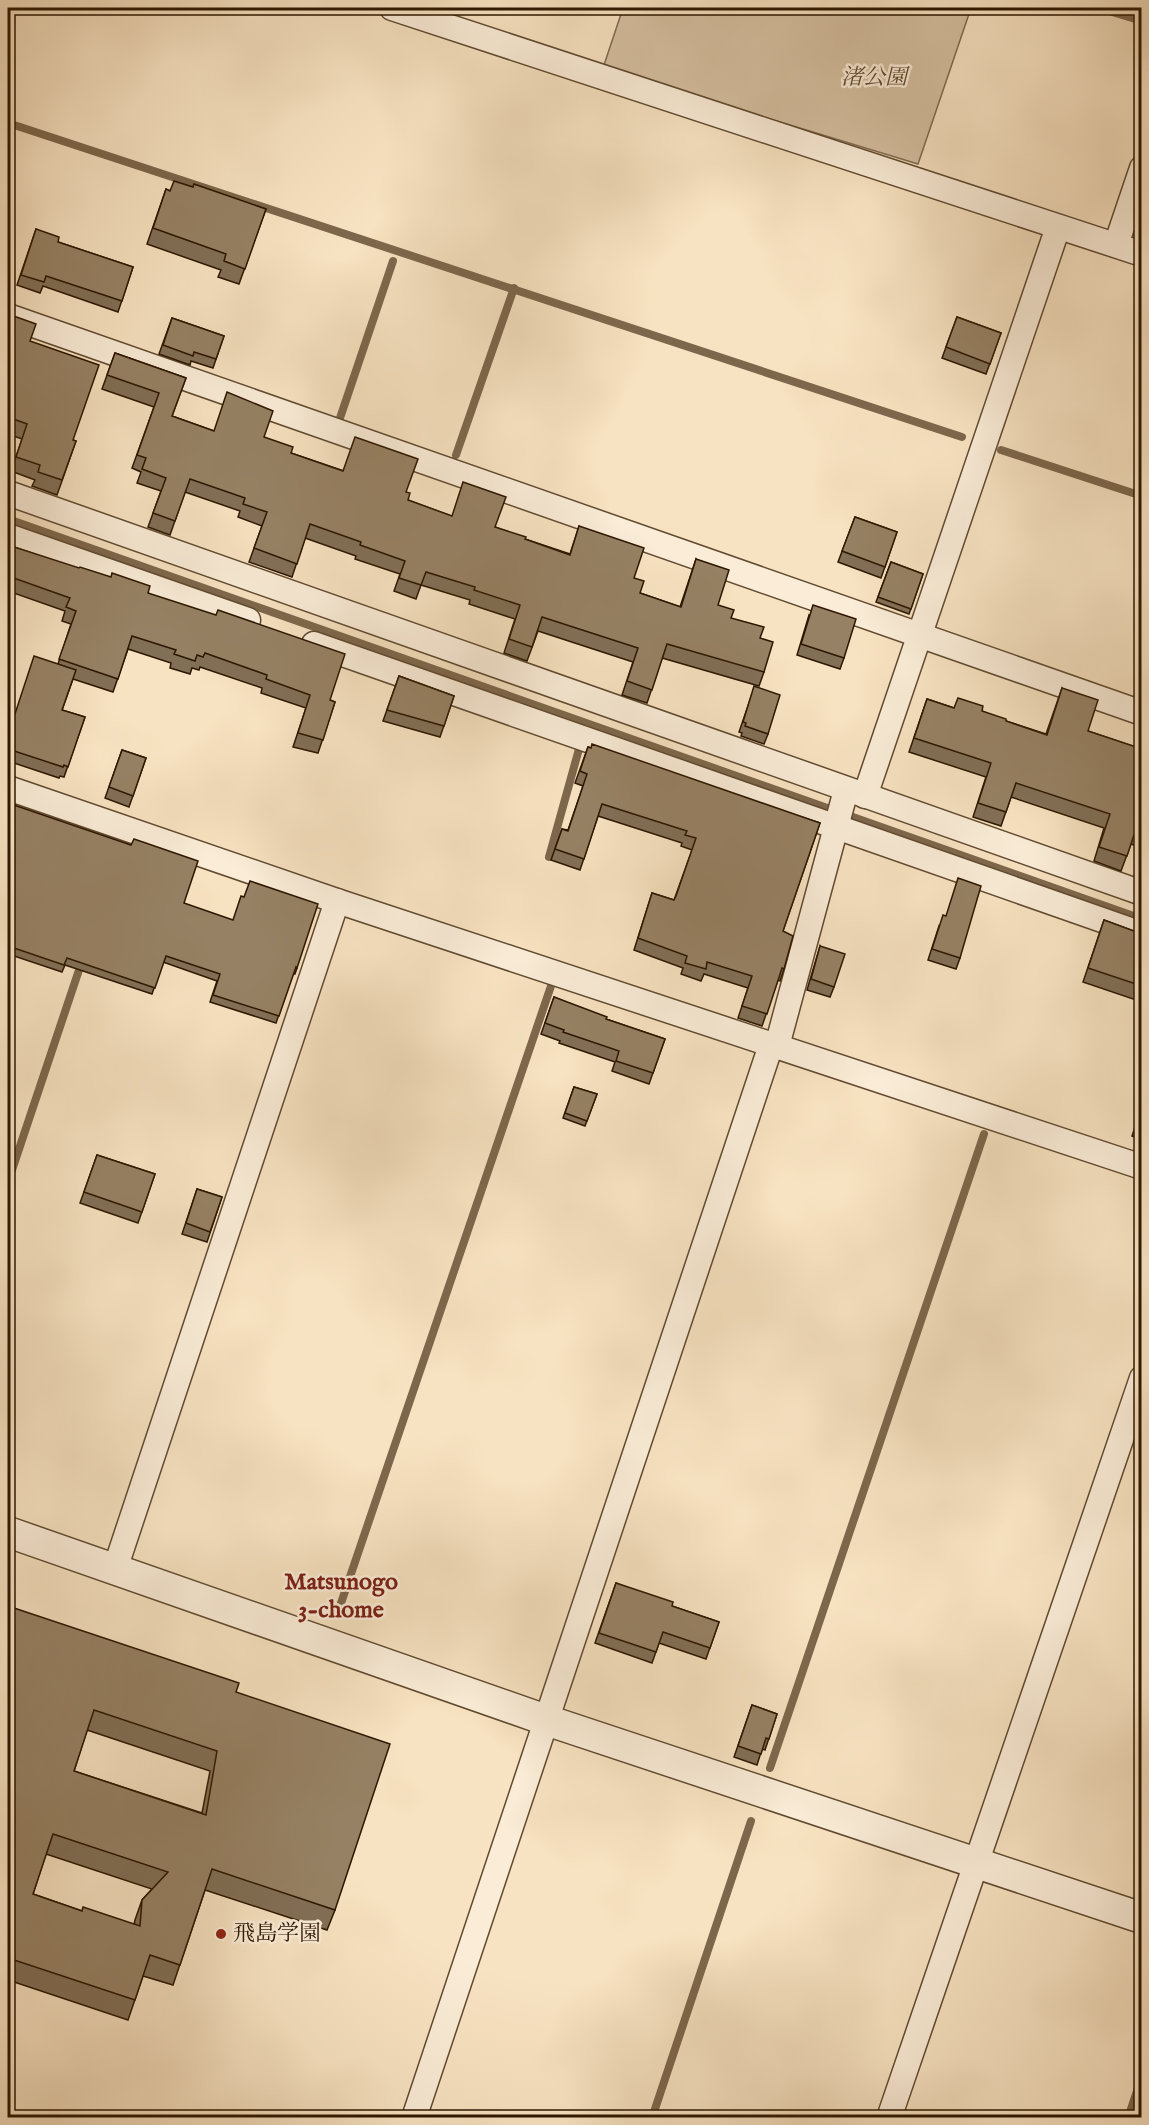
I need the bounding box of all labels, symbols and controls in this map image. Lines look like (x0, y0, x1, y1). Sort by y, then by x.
park label: 渚公園 (841, 64, 910, 92)
district label: Matsunogo 3-chome (284, 1567, 398, 1626)
place label: 飛島学園 (233, 1920, 321, 1948)
marker: 飛島学園 (214, 1927, 228, 1941)

